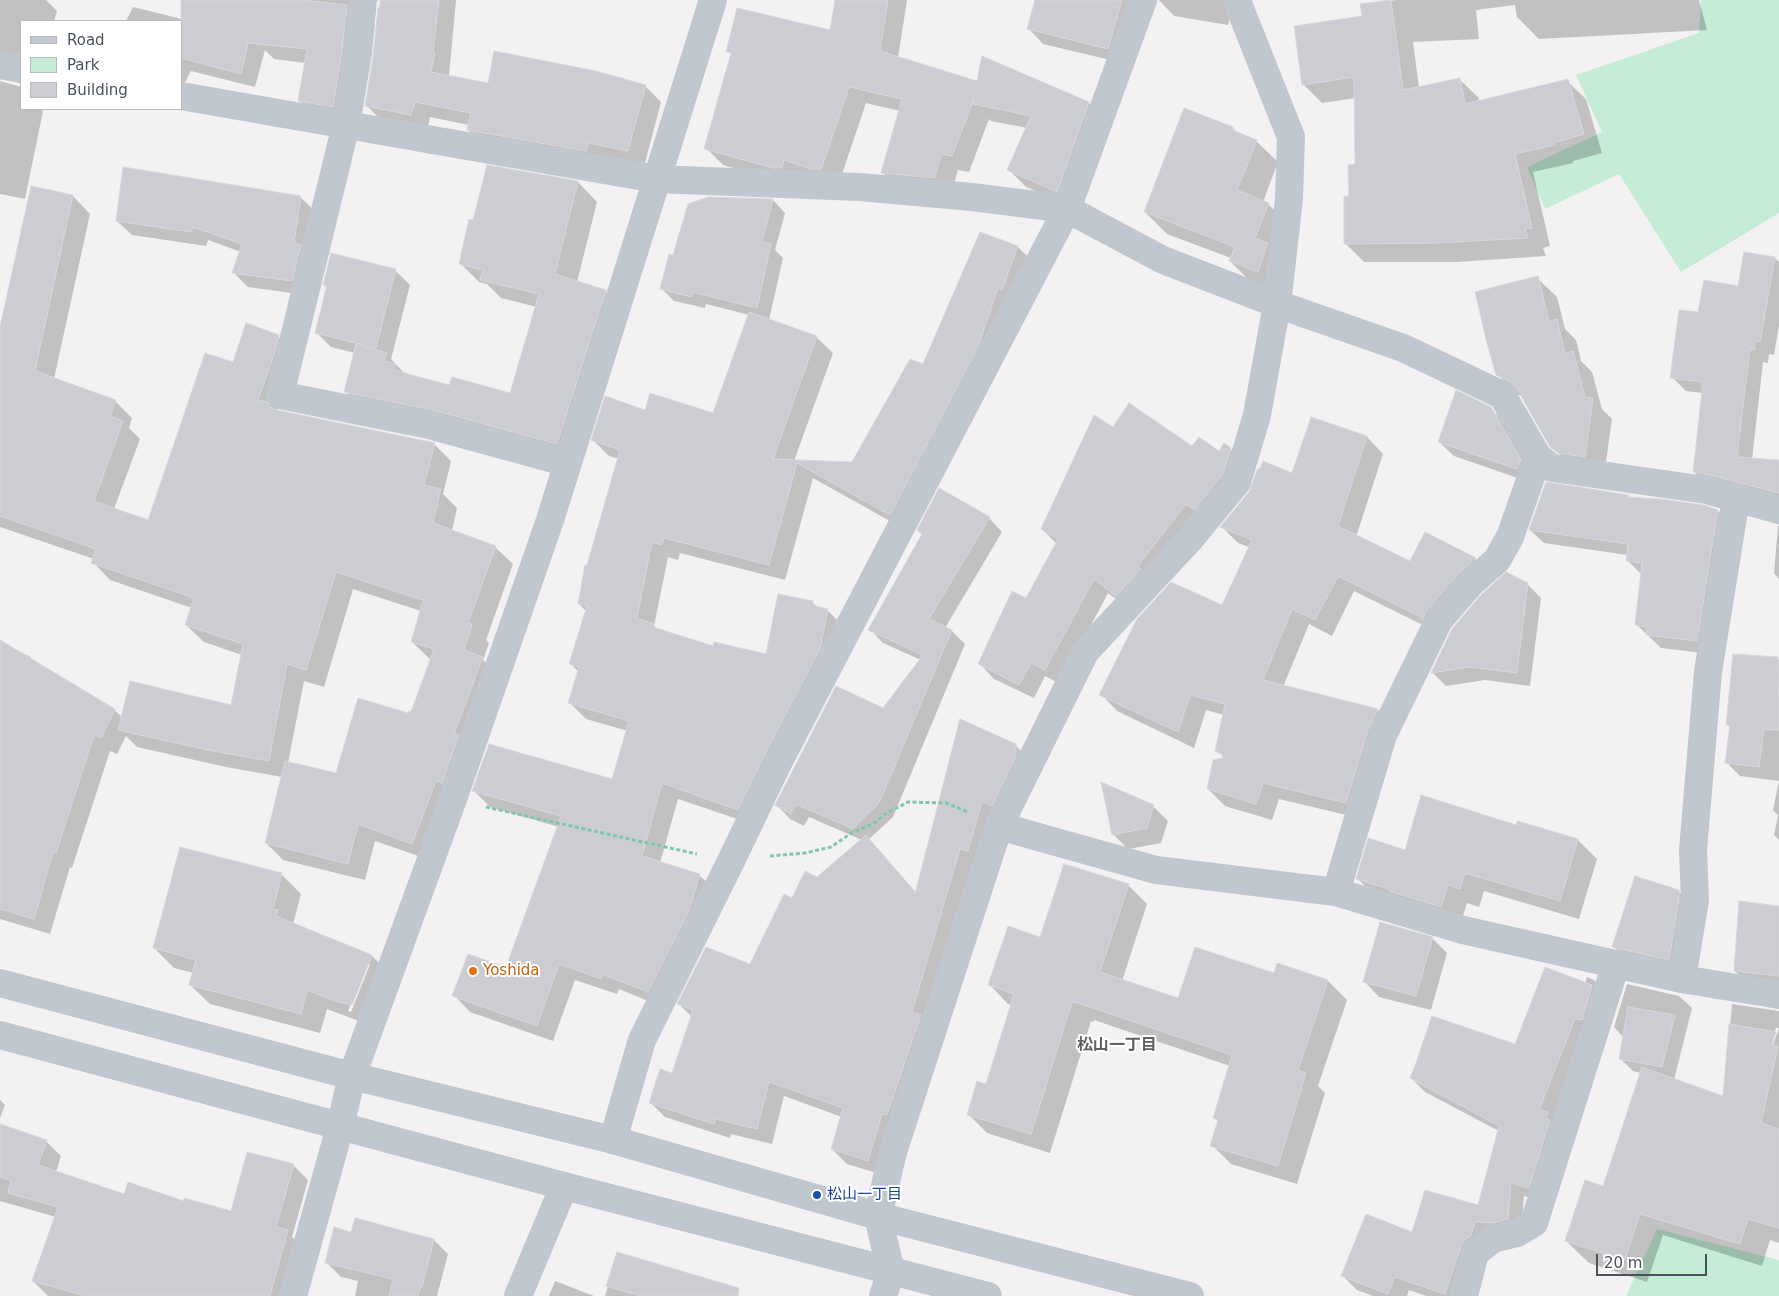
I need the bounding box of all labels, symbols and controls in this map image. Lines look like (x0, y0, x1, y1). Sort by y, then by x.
legend (20, 20, 182, 110)
text: Road (67, 31, 105, 49)
text: Park (67, 56, 99, 74)
text: Building (67, 81, 128, 99)
place label: Yoshida (483, 962, 540, 980)
marker: Yoshida (467, 965, 479, 977)
district label: 松山一丁目 (1077, 1036, 1157, 1056)
place label: 松山一丁目 (827, 1186, 902, 1204)
marker: 松山一丁目 (811, 1189, 823, 1201)
scale bar (1599, 1244, 1710, 1276)
text: 20 m (1604, 1254, 1642, 1272)

